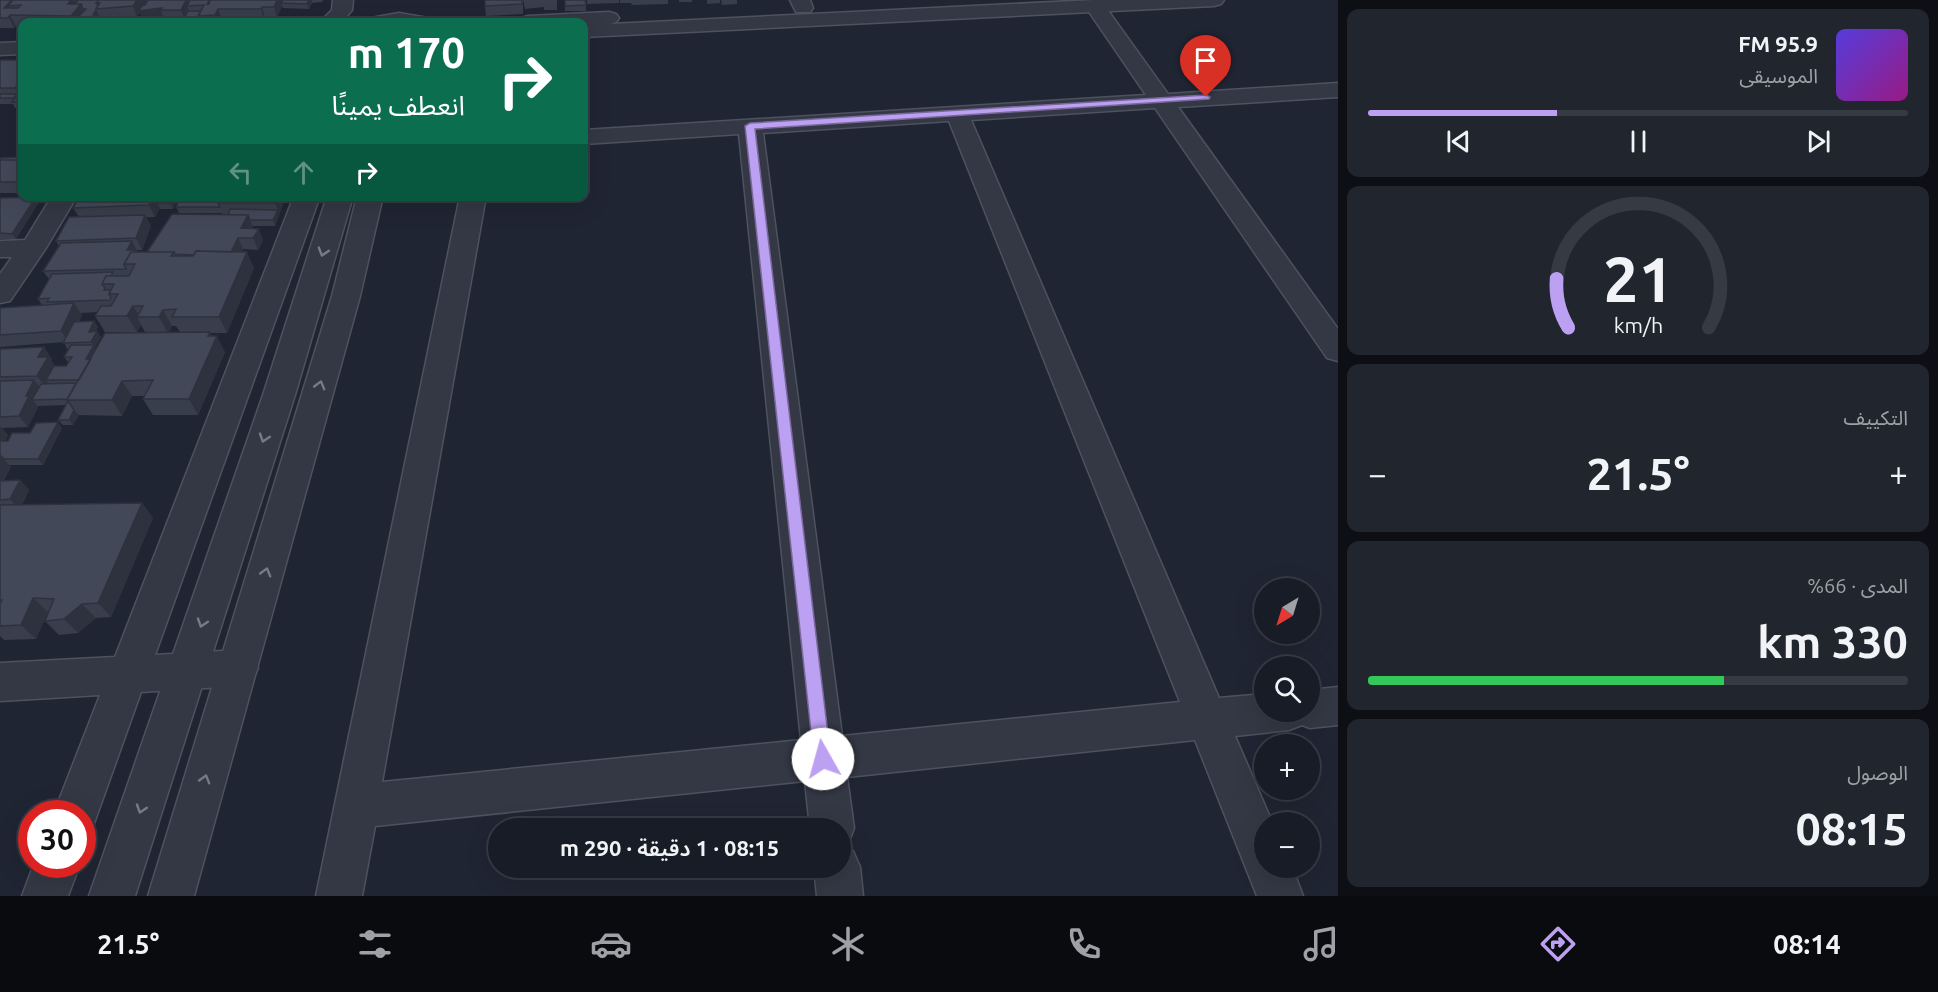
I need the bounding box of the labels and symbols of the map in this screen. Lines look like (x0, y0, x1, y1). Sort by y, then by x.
pin (1180, 35, 1231, 97)
one-way arrow (317, 246, 330, 257)
one-way arrow (313, 380, 325, 391)
one-way arrow (259, 432, 271, 443)
one-way arrow (259, 567, 271, 578)
north arrow (1254, 578, 1320, 644)
one-way arrow (197, 617, 210, 628)
position arrow (791, 727, 855, 791)
one-way arrow (198, 774, 210, 785)
speed limit sign: 30 (18, 800, 96, 878)
one-way arrow (136, 803, 148, 814)

